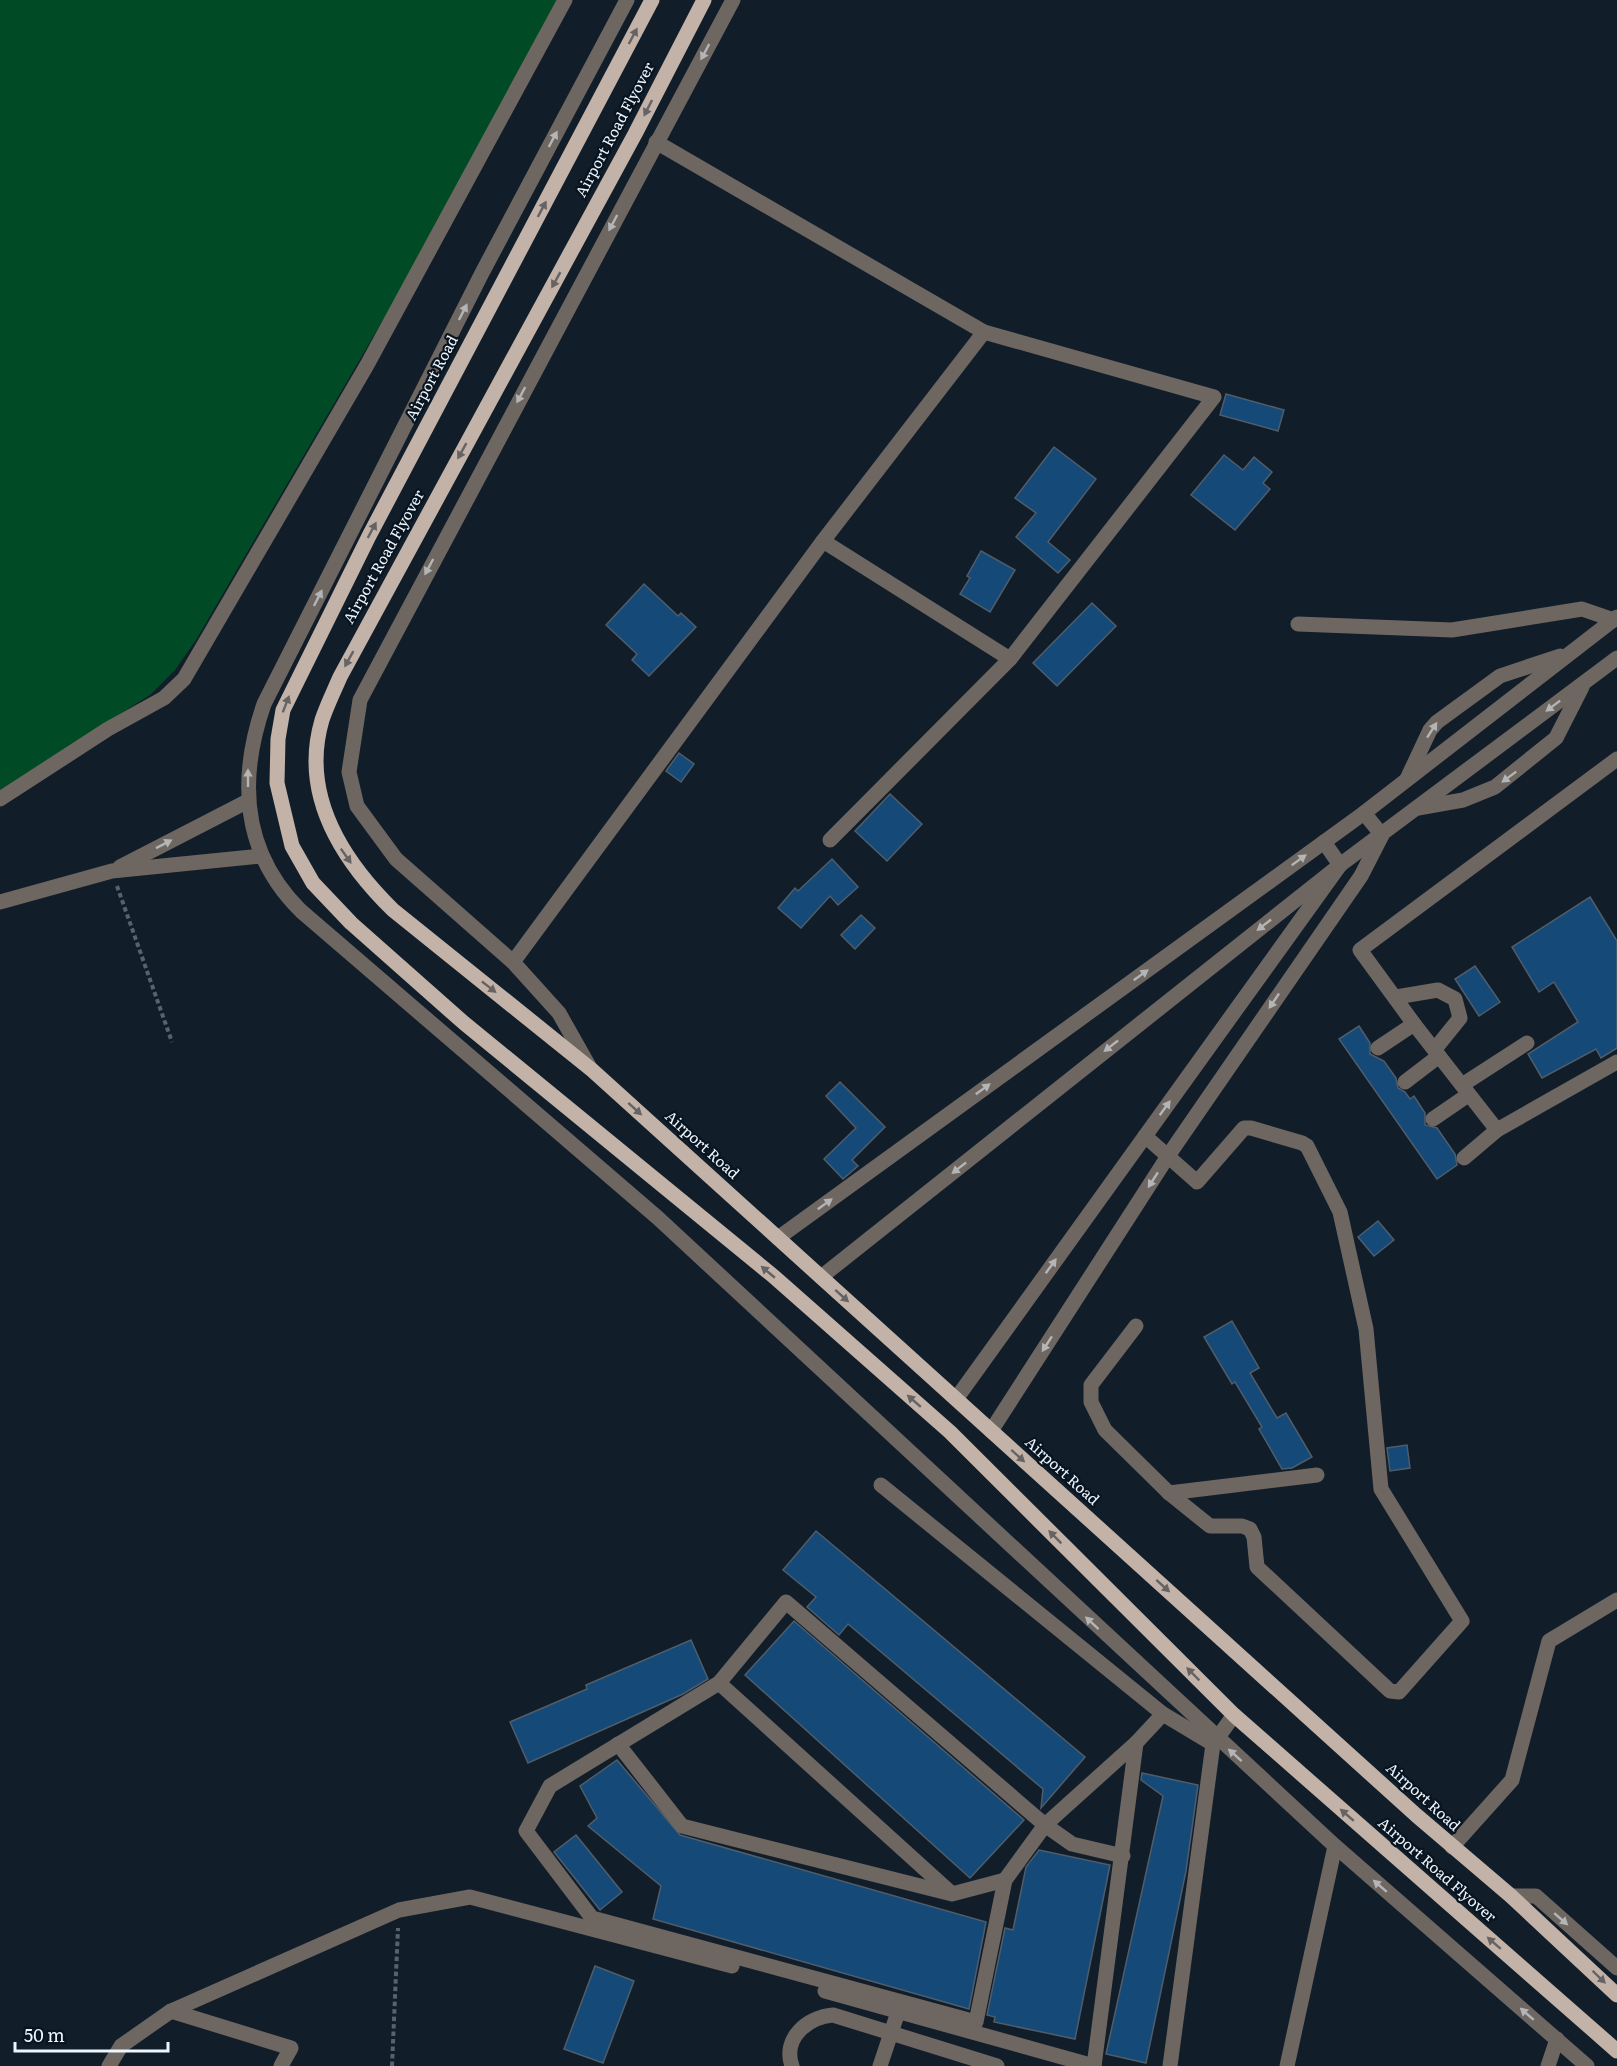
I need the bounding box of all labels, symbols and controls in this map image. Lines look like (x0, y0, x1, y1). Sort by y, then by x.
one-way arrow (628, 28, 638, 45)
one-way arrow (700, 43, 710, 60)
street label: Airport Road Flyover (568, 58, 659, 201)
one-way arrow (643, 100, 653, 117)
one-way arrow (548, 130, 558, 148)
one-way arrow (537, 200, 547, 217)
one-way arrow (608, 215, 618, 232)
one-way arrow (551, 271, 561, 288)
one-way arrow (458, 303, 468, 320)
street label: Airport Road (399, 331, 463, 424)
one-way arrow (516, 387, 526, 404)
one-way arrow (457, 443, 467, 460)
street label: Airport Road Flyover (336, 485, 429, 627)
one-way arrow (368, 521, 377, 538)
one-way arrow (424, 559, 434, 576)
one-way arrow (313, 589, 323, 606)
one-way arrow (344, 651, 354, 668)
one-way arrow (282, 695, 292, 713)
one-way arrow (1546, 700, 1562, 712)
one-way arrow (1426, 722, 1437, 738)
one-way arrow (243, 768, 253, 787)
one-way arrow (1501, 770, 1516, 782)
one-way arrow (155, 840, 172, 849)
one-way arrow (340, 847, 352, 863)
one-way arrow (1291, 855, 1306, 867)
one-way arrow (1256, 919, 1272, 932)
one-way arrow (1133, 969, 1149, 981)
one-way arrow (482, 980, 497, 992)
one-way arrow (1268, 993, 1280, 1009)
one-way arrow (1104, 1040, 1119, 1052)
one-way arrow (975, 1083, 991, 1095)
one-way arrow (1159, 1101, 1171, 1117)
one-way arrow (627, 1102, 642, 1115)
street label: Airport Road (661, 1104, 745, 1184)
one-way arrow (951, 1161, 967, 1174)
one-way arrow (1147, 1172, 1158, 1188)
one-way arrow (817, 1198, 833, 1210)
one-way arrow (1045, 1259, 1057, 1275)
one-way arrow (760, 1266, 776, 1279)
one-way arrow (835, 1289, 850, 1303)
one-way arrow (1042, 1336, 1053, 1352)
one-way arrow (907, 1394, 922, 1408)
street label: Airport Road (1021, 1430, 1105, 1510)
one-way arrow (1010, 1449, 1025, 1462)
one-way arrow (1048, 1530, 1062, 1544)
one-way arrow (1155, 1579, 1170, 1593)
one-way arrow (1085, 1616, 1100, 1630)
one-way arrow (1186, 1668, 1200, 1682)
one-way arrow (1228, 1748, 1243, 1762)
street label: Airport Road (1382, 1756, 1466, 1836)
one-way arrow (1340, 1808, 1355, 1822)
street label: Airport Road Flyover (1374, 1811, 1502, 1927)
one-way arrow (1373, 1880, 1388, 1893)
one-way arrow (1553, 1912, 1568, 1925)
one-way arrow (1487, 1937, 1502, 1950)
one-way arrow (1591, 1970, 1606, 1984)
one-way arrow (1520, 2007, 1535, 2021)
scale bar (15, 2015, 168, 2053)
text: 50 m (24, 2021, 65, 2048)

